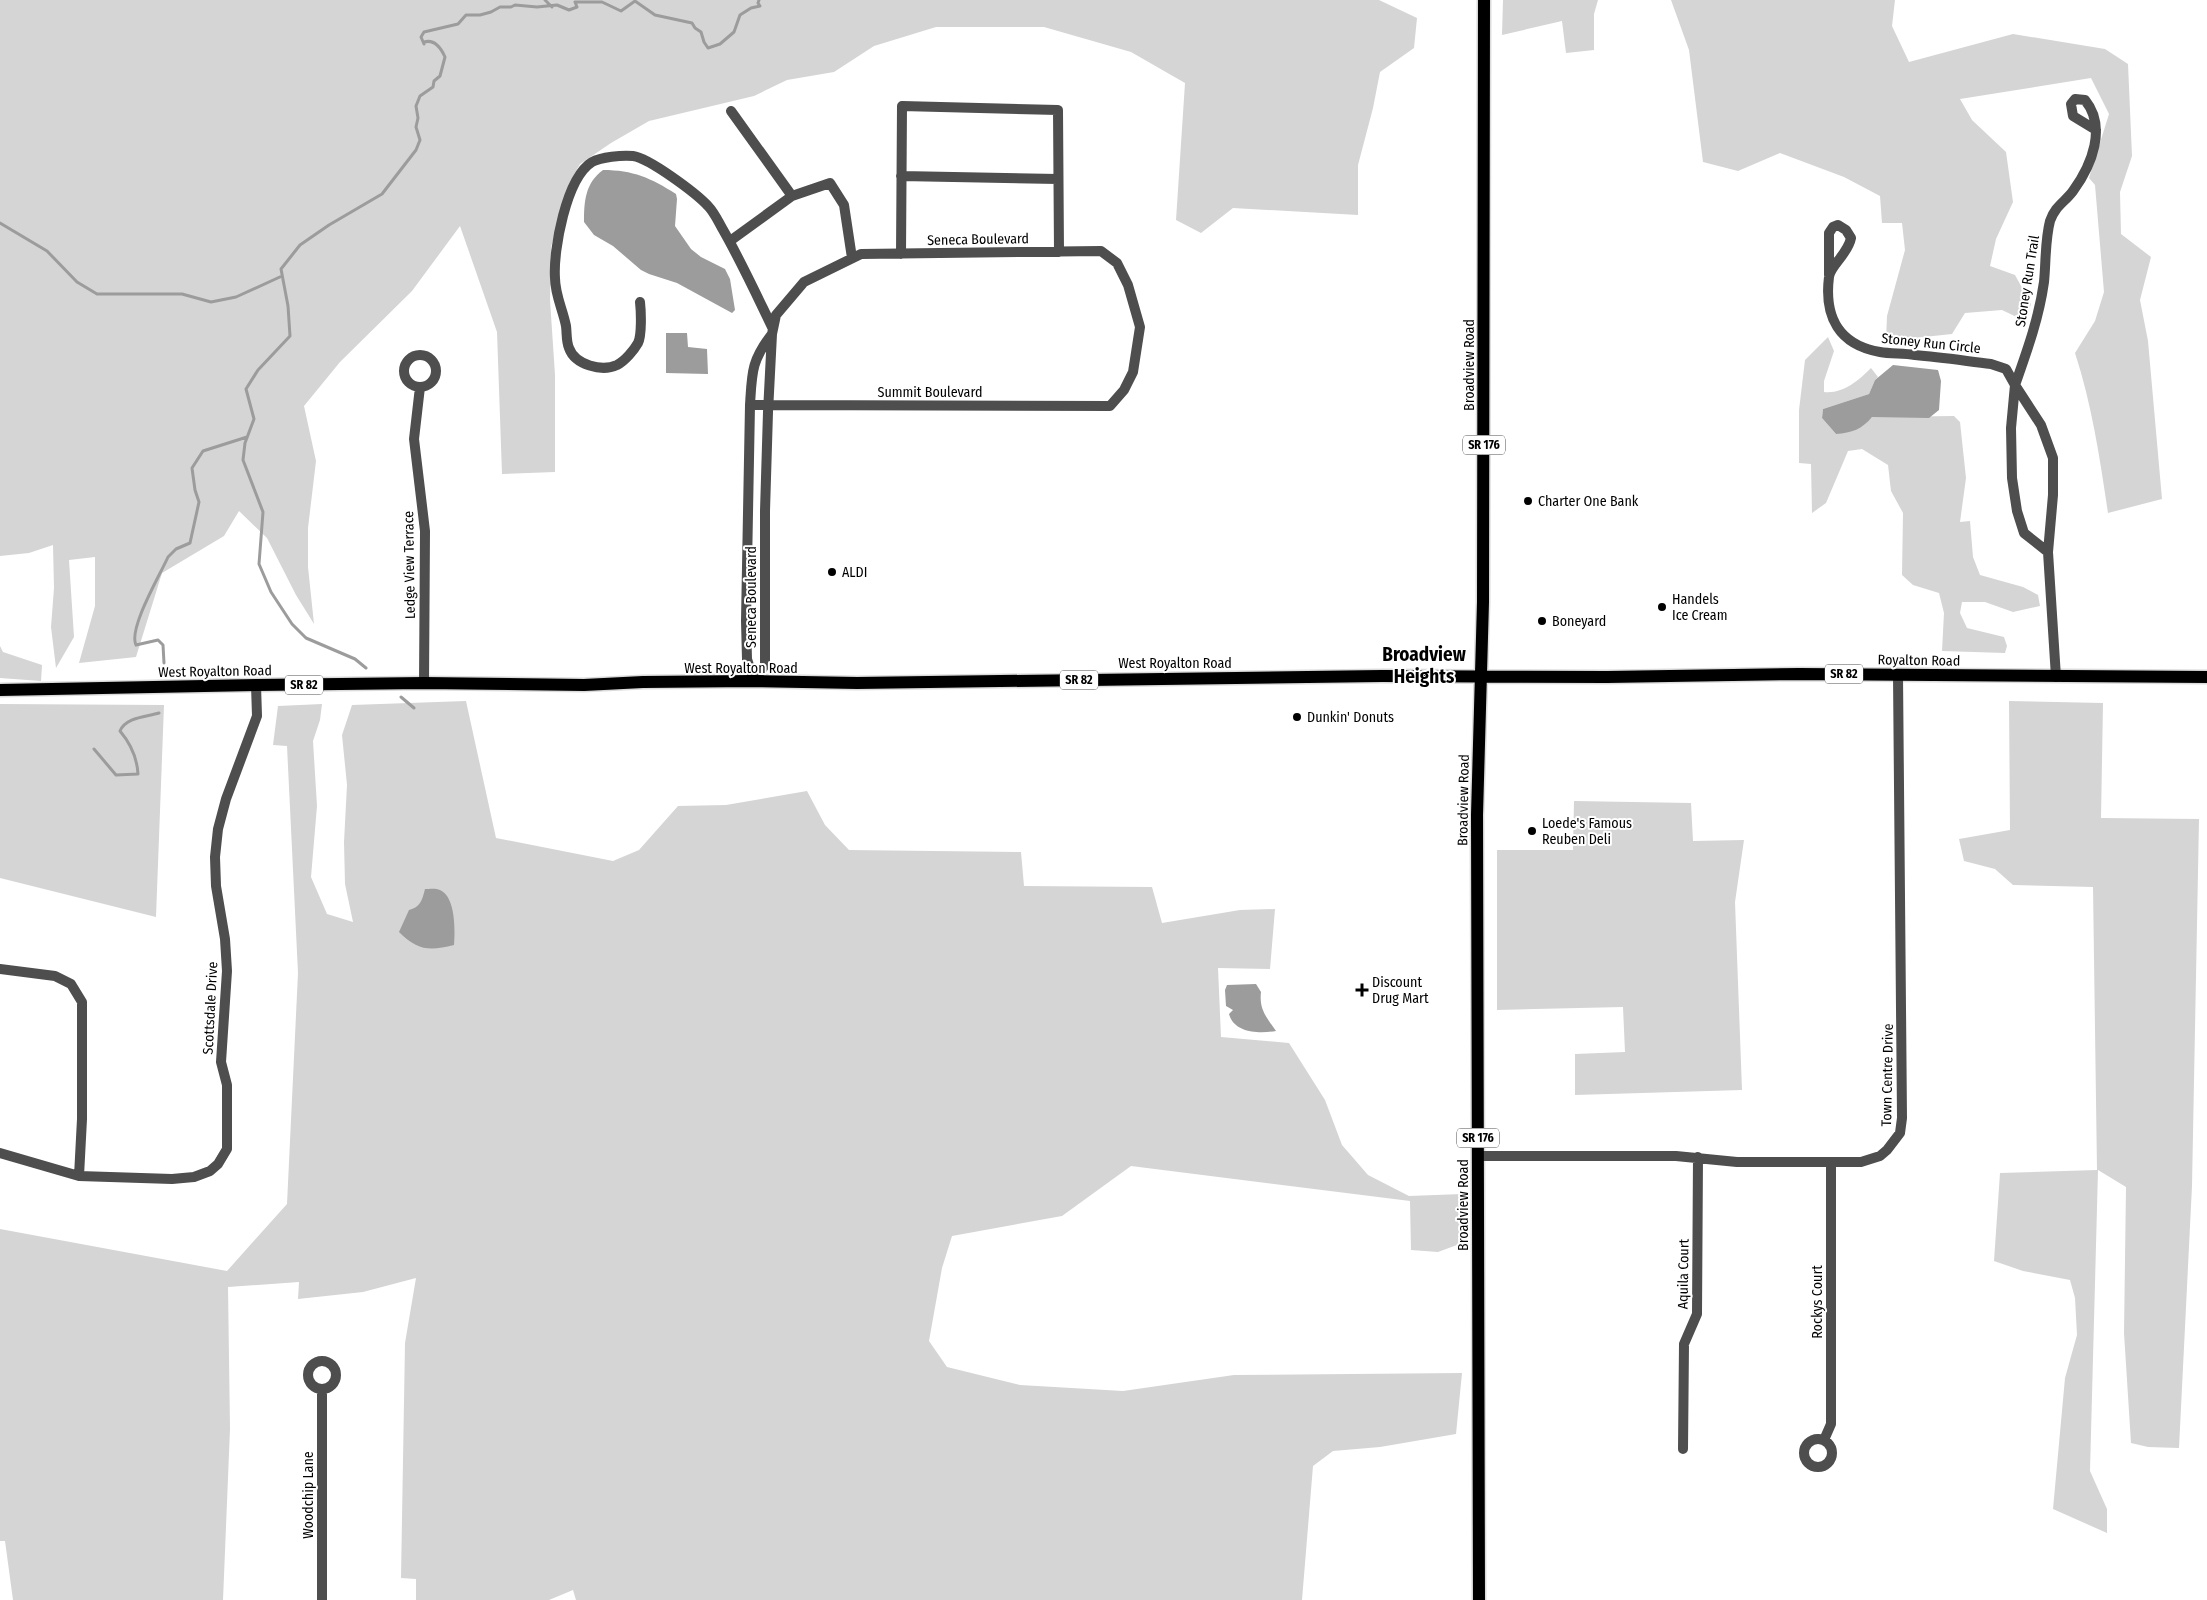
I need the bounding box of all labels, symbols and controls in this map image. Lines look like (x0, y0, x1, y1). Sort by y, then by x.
street label: Seneca Boulevard (927, 230, 1029, 249)
street label: Stoney Run Trail (2012, 234, 2043, 328)
street label: Broadview Road (1461, 319, 1478, 411)
street label: Stoney Run Circle (1880, 330, 1982, 357)
street label: Summit Boulevard (878, 384, 982, 401)
road number: SR 176 (1463, 436, 1505, 454)
place label: Charter One Bank (1538, 493, 1639, 510)
marker: Charter One Bank (1522, 495, 1534, 507)
street label: Ledge View Terrace (400, 511, 419, 619)
street label: Seneca Boulevard (743, 546, 760, 648)
place label: ALDI (842, 564, 867, 581)
marker: ALDI (826, 566, 838, 578)
place label: Handels Ice Cream (1672, 591, 1727, 624)
marker: Handels Ice Cream (1656, 601, 1668, 613)
place label: Boneyard (1552, 613, 1606, 630)
marker: Boneyard (1536, 615, 1548, 627)
district label: Broadview Heights (1382, 643, 1466, 688)
street label: Royalton Road (1878, 651, 1960, 670)
street label: West Royalton Road (1118, 655, 1232, 672)
street label: West Royalton Road (684, 660, 798, 677)
street label: West Royalton Road (158, 662, 272, 681)
road number: SR 82 (1825, 664, 1863, 684)
road number: SR 82 (1060, 670, 1098, 690)
road number: SR 82 (285, 676, 323, 694)
place label: Dunkin' Donuts (1307, 709, 1394, 726)
marker: Dunkin' Donuts (1291, 711, 1303, 723)
street label: Broadview Road (1454, 754, 1473, 846)
place label: Loede's Famous Reuben Deli (1542, 815, 1632, 848)
marker: Loede's Famous Reuben Deli (1526, 825, 1538, 837)
street label: Scottsdale Drive (200, 961, 221, 1055)
place label: Discount Drug Mart (1372, 974, 1429, 1007)
marker: Discount Drug Mart (1356, 984, 1368, 996)
street label: Town Centre Drive (1878, 1023, 1897, 1127)
road number: SR 176 (1457, 1128, 1499, 1148)
street label: Broadview Road (1455, 1159, 1472, 1251)
street label: Aquila Court (1674, 1238, 1693, 1309)
street label: Rockys Court (1809, 1265, 1826, 1339)
street label: Woodchip Lane (300, 1451, 317, 1539)

